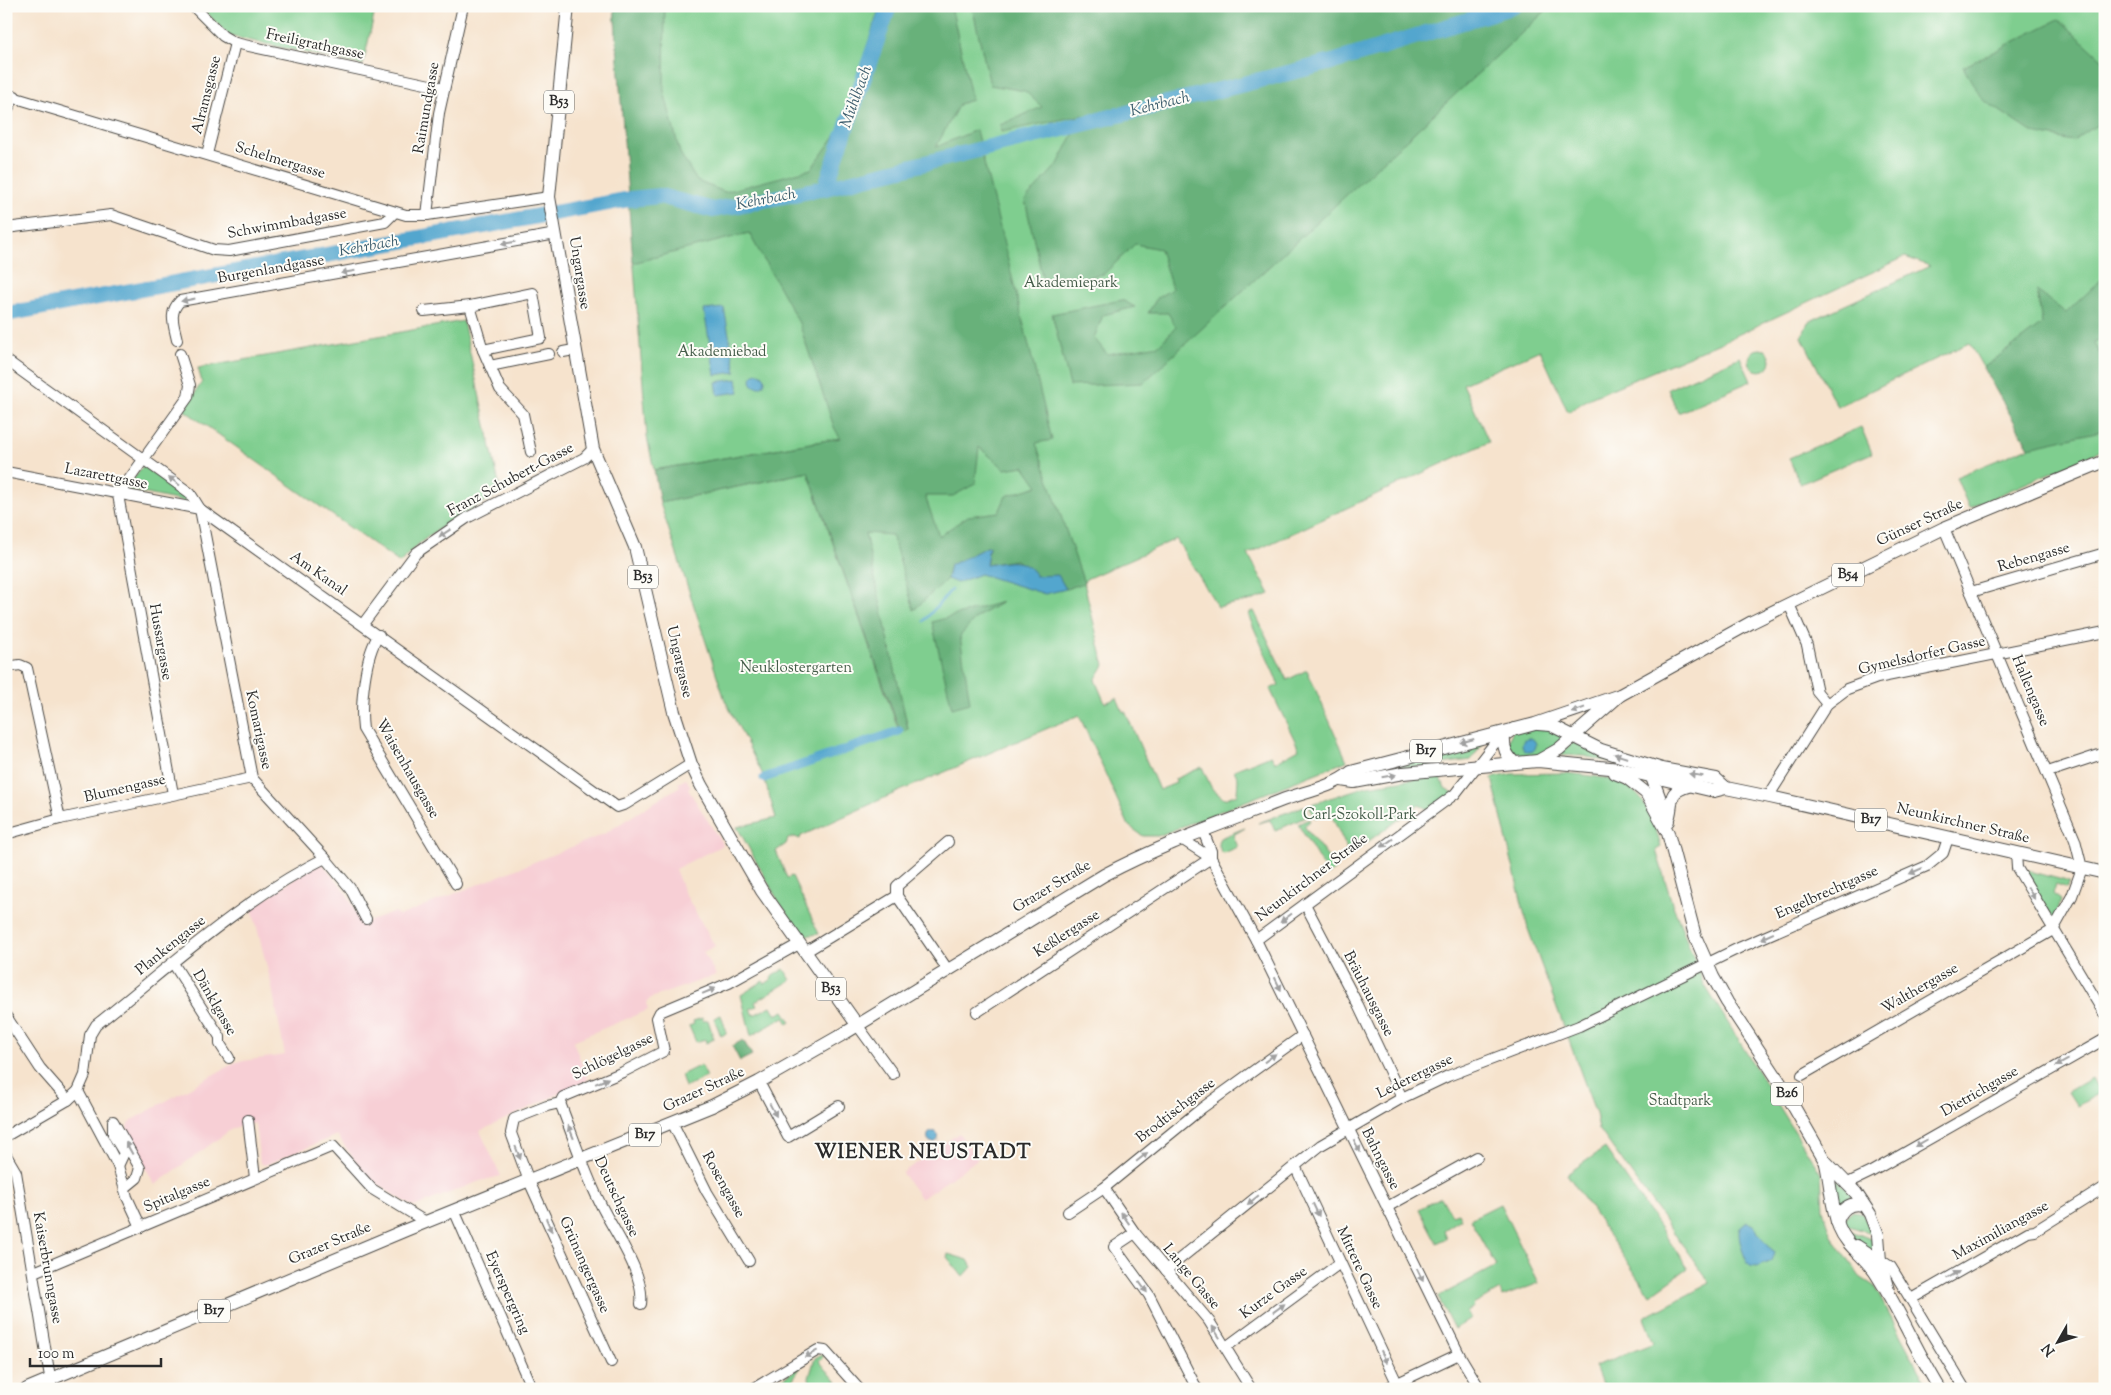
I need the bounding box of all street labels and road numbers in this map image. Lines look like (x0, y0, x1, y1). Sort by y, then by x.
street label: Freiligrathgasse (264, 24, 366, 66)
street label: Alramsgasse (187, 54, 227, 136)
street label: Raimundgasse (409, 60, 445, 156)
road number: B53 (544, 90, 574, 114)
street label: Schelmergasse (232, 137, 328, 185)
street label: Schwimmbadgasse (226, 203, 348, 245)
street label: Ungargasse (563, 235, 595, 311)
street label: Burgenlandgasse (216, 250, 326, 290)
street label: Franz Schubert-Gasse (444, 438, 578, 522)
street label: Lazarettgasse (63, 459, 149, 495)
street label: Günser Straße (1873, 494, 1967, 552)
street label: Rebengasse (1995, 538, 2073, 578)
street label: Am Kanal (285, 547, 351, 601)
road number: B54 (1832, 564, 1864, 586)
road number: B53 (628, 566, 658, 588)
street label: Hussargasse (143, 602, 177, 682)
street label: Ungargasse (660, 624, 698, 700)
street label: Gymelsdorfer Gasse (1856, 631, 1988, 681)
street label: Hallengasse (2006, 652, 2054, 730)
street label: Komarigasse (239, 689, 277, 771)
street label: Waisenhausgasse (370, 715, 444, 823)
road number: B17 (1410, 739, 1442, 762)
street label: Blumengasse (82, 769, 168, 809)
street label: Neunkirchner Straße (1894, 798, 2032, 850)
road number: B17 (1855, 808, 1887, 832)
street label: Neunkirchner Straße (1251, 829, 1373, 927)
street label: Grazer Straße (1009, 855, 1095, 919)
street label: Engelbrechtgasse (1772, 861, 1882, 925)
street label: Keßlergasse (1030, 905, 1104, 963)
street label: Plankengasse (131, 911, 211, 981)
street label: Bräuhausgasse (1337, 948, 1399, 1040)
street label: Walthergasse (1877, 958, 1963, 1020)
street label: Dänklgasse (187, 966, 241, 1040)
road number: B53 (816, 978, 846, 1001)
street label: Schlögelgasse (569, 1028, 657, 1086)
street label: Lederergasse (1373, 1049, 1457, 1105)
street label: Dietrichgasse (1937, 1061, 2023, 1123)
street label: Grazer Straße (660, 1062, 748, 1118)
street label: Brodtischgasse (1132, 1073, 1220, 1149)
road number: B26 (1771, 1082, 1803, 1106)
road number: B17 (629, 1124, 661, 1146)
street label: Bahngasse (1355, 1124, 1405, 1194)
street label: Rosengasse (696, 1148, 750, 1222)
street label: Deutschgasse (588, 1153, 644, 1241)
street label: Spitalgasse (140, 1172, 214, 1218)
street label: Maximiliangasse (1949, 1196, 2053, 1266)
street label: Kaiserbrunngasse (27, 1210, 67, 1326)
street label: Grünangergasse (553, 1213, 615, 1317)
street label: Grazer Straße (285, 1217, 375, 1271)
street label: Mittere Gasse (1331, 1223, 1387, 1313)
street label: Lange Gasse (1157, 1240, 1225, 1314)
street label: Eyerspergring (479, 1248, 535, 1338)
street label: Kurze Gasse (1236, 1261, 1312, 1325)
road number: B17 (198, 1300, 230, 1322)

